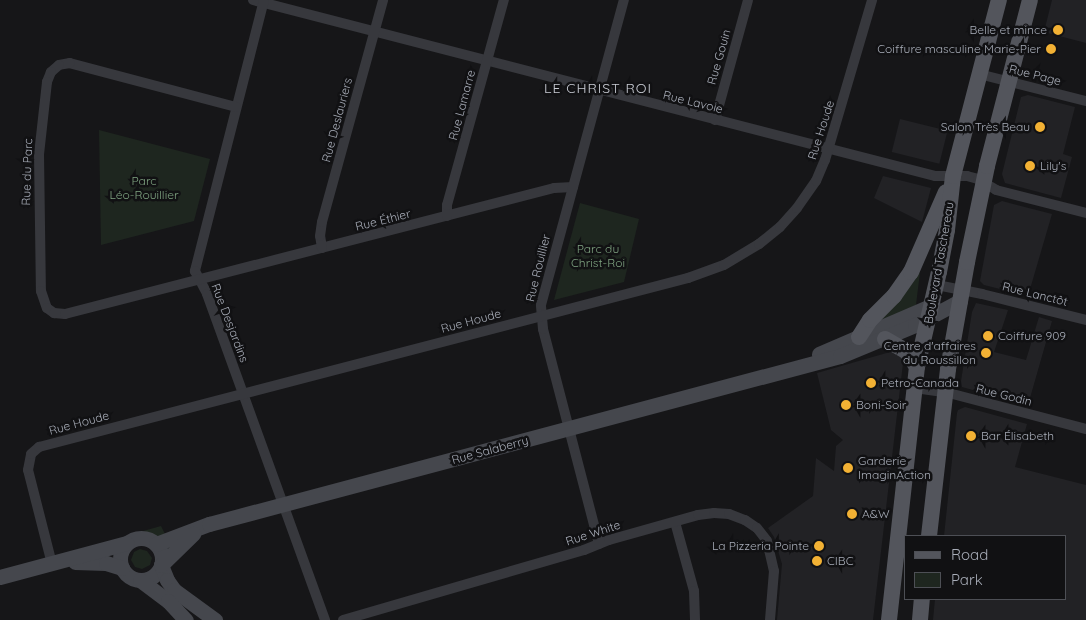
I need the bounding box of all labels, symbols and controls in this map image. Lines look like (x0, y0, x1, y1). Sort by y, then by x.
place label: Belle et mince (969, 23, 1047, 37)
marker: Belle et mince (1051, 23, 1065, 37)
street label: Rue Gouin (704, 28, 734, 86)
place label: Coiffure masculine Marie-Pier (877, 42, 1041, 56)
marker: Coiffure masculine Marie-Pier (1045, 43, 1057, 55)
street label: Rue Page (1007, 62, 1063, 88)
street label: Rue Lamarre (446, 68, 478, 142)
street label: Rue Deslauriers (319, 76, 355, 164)
district label: LE CHRIST ROI (542, 80, 654, 96)
street label: Rue Lavoie (662, 88, 724, 116)
street label: Rue Houde (805, 98, 837, 162)
place label: Salon Très Beau (941, 120, 1030, 134)
marker: Salon Très Beau (1034, 121, 1046, 133)
street label: Rue du Parc (19, 138, 35, 206)
place label: Lily's (1040, 159, 1066, 173)
marker: Lily's (1024, 160, 1036, 172)
park label: Parc Léo-Rouillier (109, 174, 179, 202)
street label: Boulevard Taschereau (921, 201, 957, 325)
street label: Rue Éthier (354, 206, 412, 234)
street label: Rue Rouillier (523, 233, 553, 303)
park label: Parc du Christ-Roi (571, 242, 625, 270)
street label: Rue Lanctôt (1001, 279, 1069, 309)
street label: Rue Desjardins (208, 282, 252, 364)
street label: Rue Houde (439, 306, 503, 336)
place label: Coiffure 909 (998, 329, 1066, 343)
marker: Coiffure 909 (982, 330, 994, 342)
place label: Centre d'affaires du Roussillon (884, 339, 976, 367)
marker: Centre d'affaires du Roussillon (980, 347, 992, 359)
place label: Petro-Canada (881, 376, 959, 390)
marker: Petro-Canada (865, 377, 877, 389)
street label: Rue Godin (975, 381, 1033, 409)
place label: Boni-Soir (856, 398, 906, 412)
marker: Boni-Soir (840, 399, 852, 411)
street label: Rue Houde (47, 408, 111, 438)
place label: Bar Élisabeth (981, 429, 1054, 443)
marker: Bar Élisabeth (965, 430, 977, 442)
street label: Rue Salaberry (450, 433, 530, 467)
place label: Garderie ImaginAction (858, 454, 931, 482)
marker: Garderie ImaginAction (842, 462, 854, 474)
place label: A&W (862, 507, 890, 521)
marker: A&W (846, 508, 858, 520)
street label: Rue White (564, 517, 622, 549)
legend (904, 535, 1066, 600)
place label: La Pizzeria Pointe (712, 539, 809, 553)
marker: La Pizzeria Pointe (813, 540, 825, 552)
text: Road (951, 545, 988, 564)
place label: CIBC (827, 554, 853, 568)
marker: CIBC (811, 555, 823, 567)
text: Park (951, 570, 983, 589)

